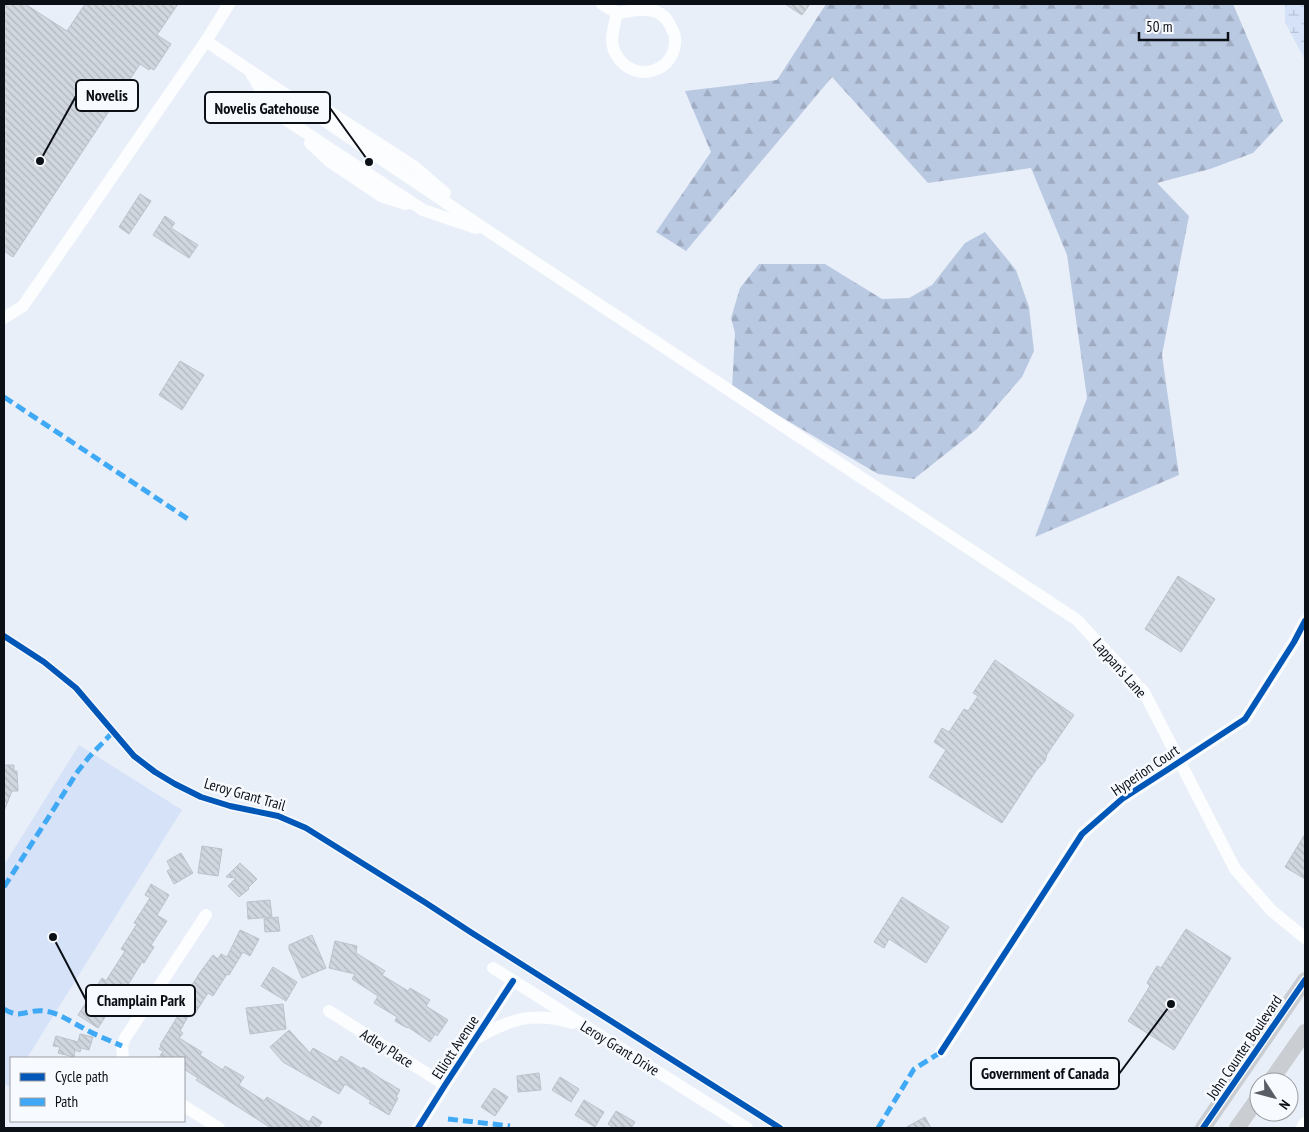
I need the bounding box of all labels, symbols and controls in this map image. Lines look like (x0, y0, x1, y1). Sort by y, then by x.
scale bar (1139, 10, 1228, 42)
text: 50 m (1146, 17, 1172, 36)
callout: Novelis (76, 80, 138, 111)
text: Novelis (86, 85, 128, 105)
callout: Novelis Gatehouse (205, 92, 330, 123)
text: Novelis Gatehouse (215, 98, 320, 118)
street label: Lappan's Lane (1089, 634, 1151, 702)
street label: Hyperion Court (1107, 740, 1183, 800)
street label: Leroy Grant Trail (202, 773, 288, 815)
callout: Champlain Park (86, 985, 195, 1016)
text: Champlain Park (97, 990, 186, 1010)
street label: John Counter Boulevard (1201, 991, 1286, 1104)
street label: Elliott Avenue (427, 1012, 483, 1082)
street label: Leroy Grant Drive (577, 1016, 663, 1080)
street label: Adley Place (357, 1024, 417, 1072)
legend (10, 1057, 185, 1122)
callout: Government of Canada (971, 1058, 1119, 1089)
text: Government of Canada (981, 1063, 1109, 1083)
text: Cycle path (55, 1067, 108, 1086)
north arrow (1249, 1072, 1299, 1122)
text: Path (55, 1092, 78, 1111)
text: N (1275, 1096, 1294, 1113)

